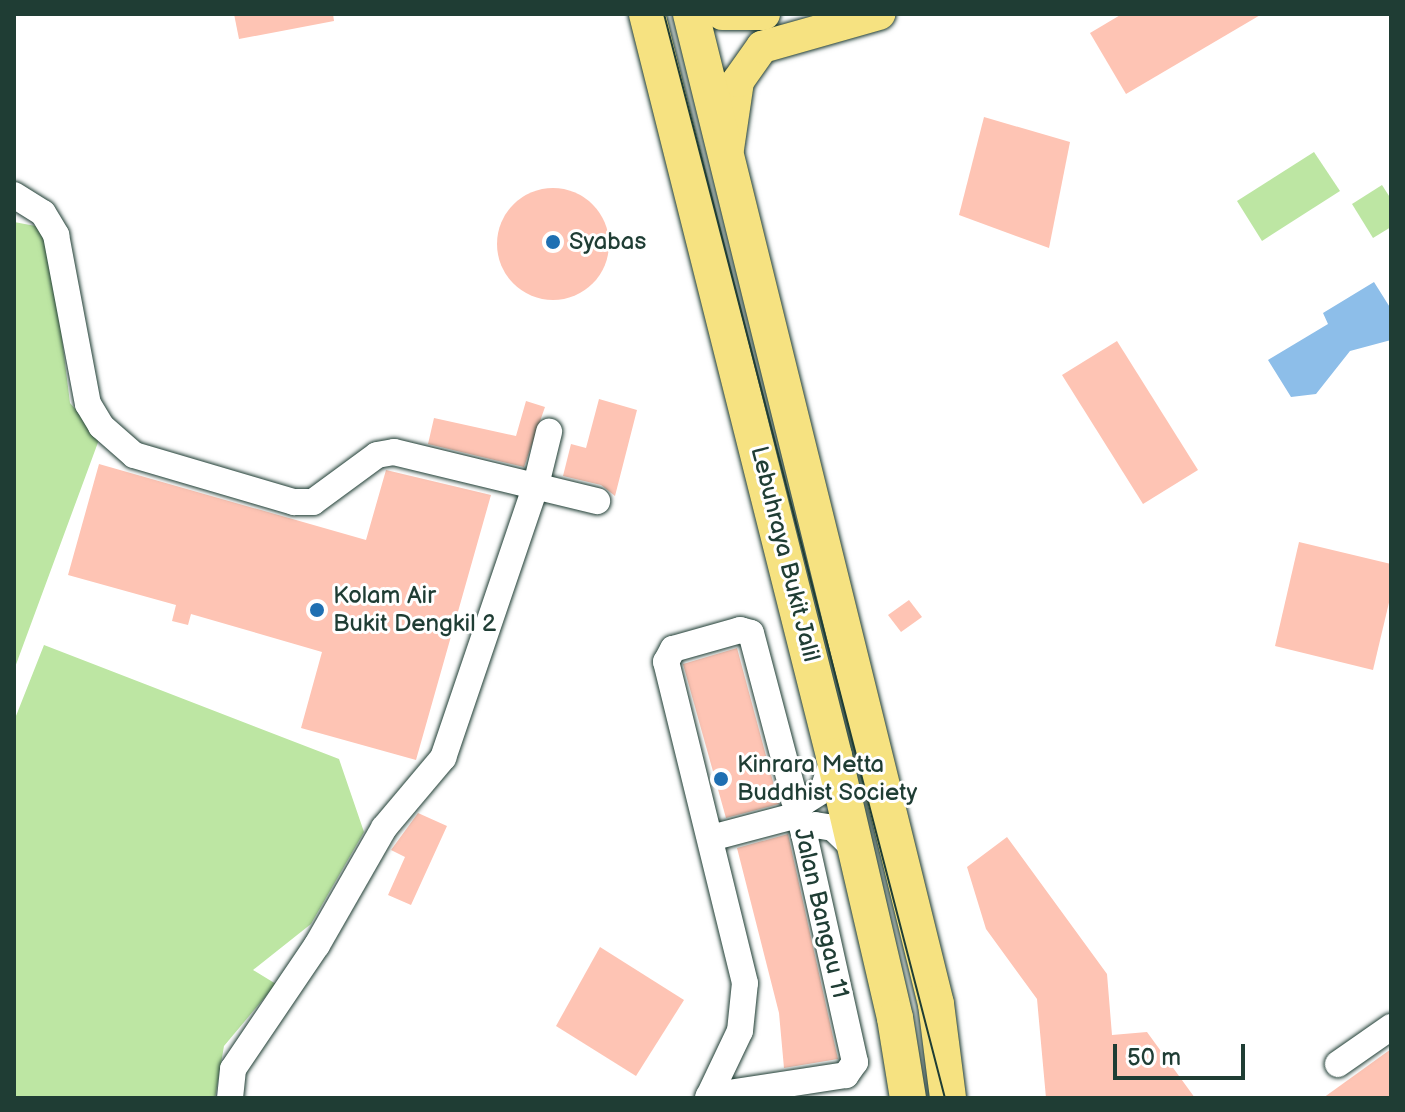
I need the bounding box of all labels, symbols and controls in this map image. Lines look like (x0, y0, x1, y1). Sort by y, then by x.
place label: Syabas (569, 228, 646, 256)
marker: Syabas (544, 233, 562, 251)
street label: Lebuhraya Bukit Jalil (744, 443, 826, 665)
place label: Kolam Air Bukit Dengkil 2 (333, 582, 496, 638)
marker: Kolam Air Bukit Dengkil 2 (308, 601, 326, 619)
place label: Kinrara Metta Buddhist Society (737, 751, 918, 807)
marker: Kinrara Metta Buddhist Society (712, 770, 730, 788)
street label: Jalan Bangau 11 (787, 825, 855, 1001)
scale bar (1117, 1028, 1249, 1078)
text: 50 m (1127, 1043, 1181, 1072)

